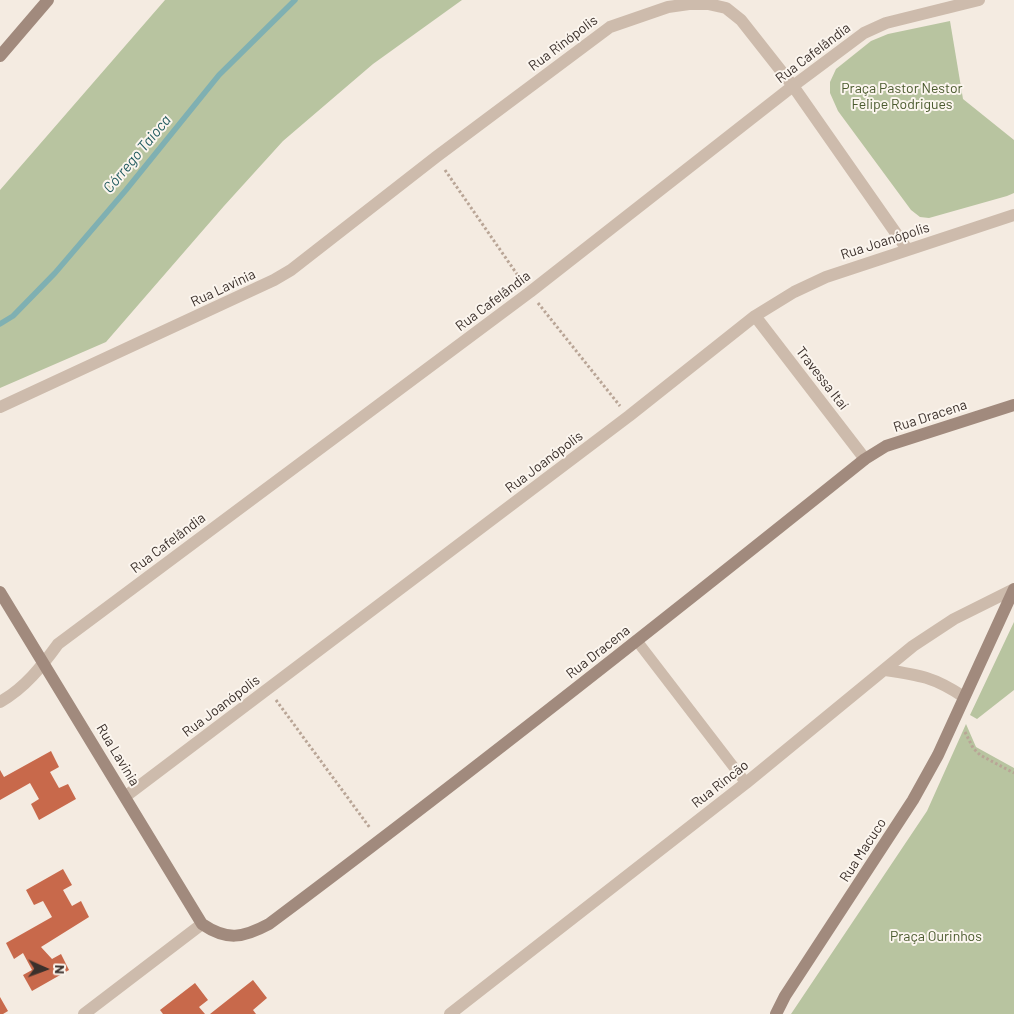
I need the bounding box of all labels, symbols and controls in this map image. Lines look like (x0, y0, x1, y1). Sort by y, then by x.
street label: Rua Rinópolis (525, 12, 601, 74)
street label: Rua Cafelândia (772, 19, 854, 87)
park label: Praça Pastor Nestor Felipe Rodrigues (841, 80, 963, 112)
water label: Córrego Taioca (99, 111, 175, 197)
street label: Rua Joanópolis (838, 219, 932, 263)
street label: Rua Lavinia (188, 266, 258, 310)
street label: Rua Cafelândia (452, 267, 534, 335)
street label: Travessa Itaí (792, 343, 852, 413)
street label: Rua Dracena (891, 396, 969, 436)
street label: Rua Joanópolis (502, 427, 586, 497)
street label: Rua Cafelândia (127, 509, 209, 577)
street label: Rua Dracena (563, 622, 633, 682)
street label: Rua Joanópolis (179, 671, 263, 741)
street label: Rua Lavinia (93, 721, 143, 789)
street label: Rua Rincão (688, 757, 752, 811)
street label: Rua Macuco (836, 815, 890, 885)
park label: Praça Ourinhos (890, 928, 982, 944)
north arrow (20, 944, 70, 994)
text: N (52, 965, 69, 974)

